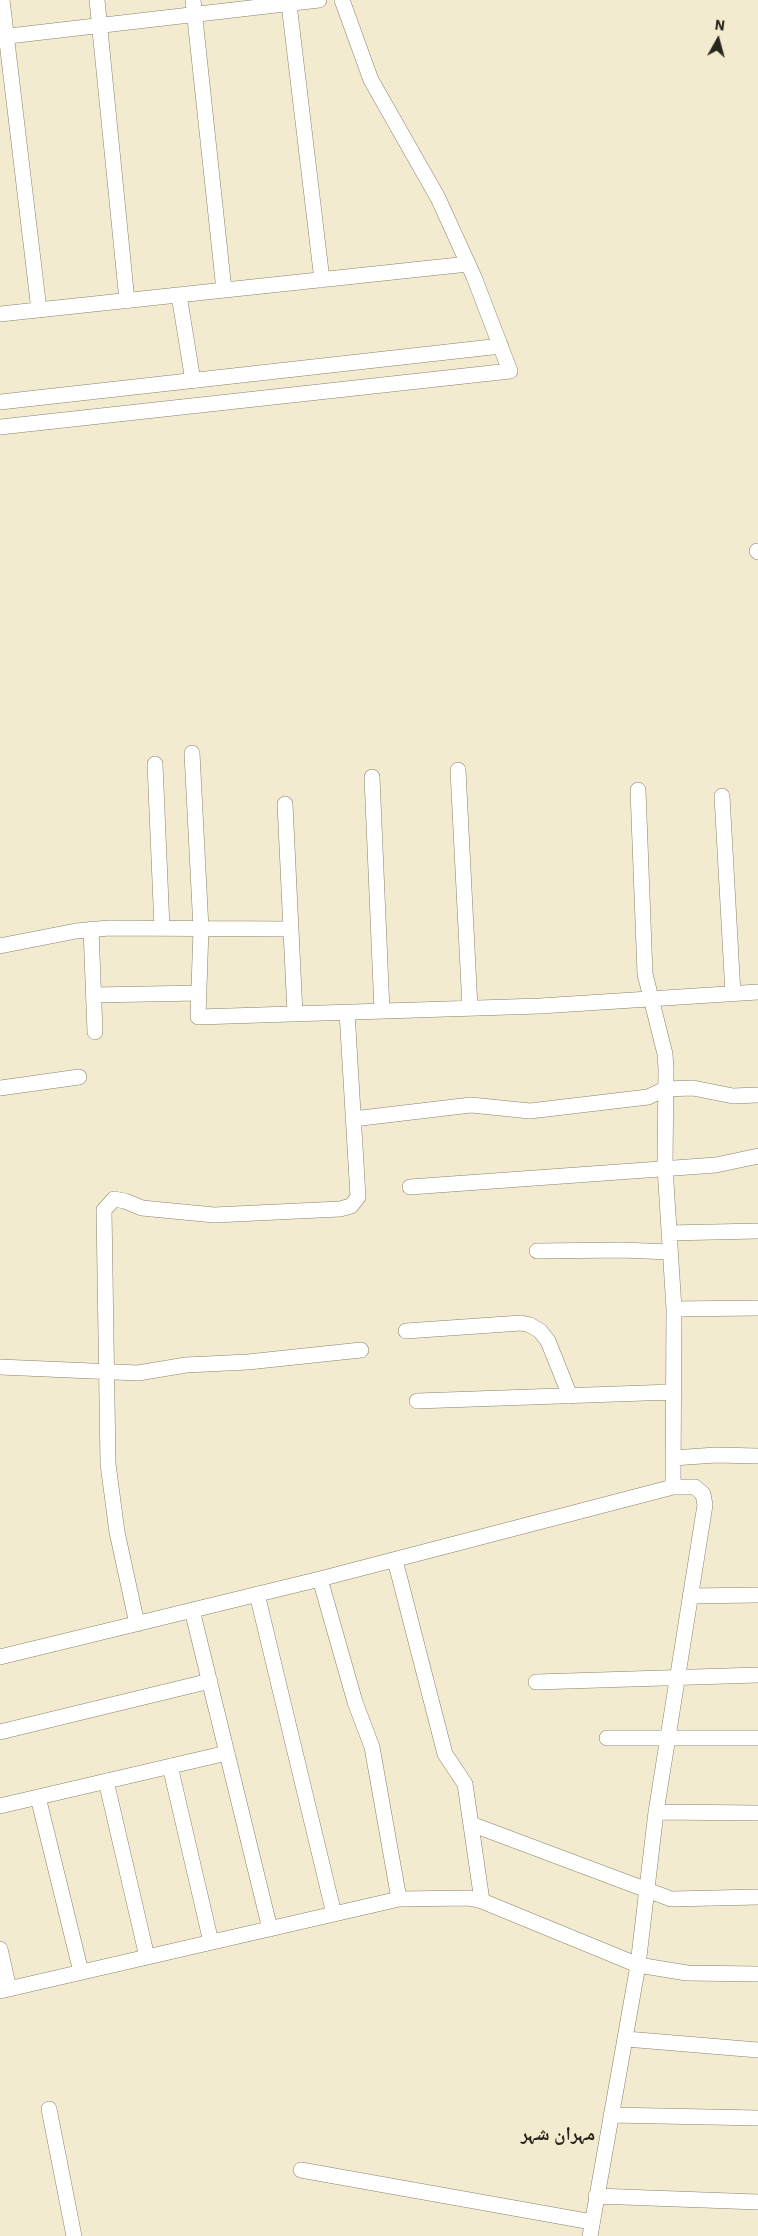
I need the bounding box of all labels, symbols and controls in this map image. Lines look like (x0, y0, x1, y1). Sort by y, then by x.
north arrow (693, 15, 743, 65)
text: N (714, 16, 726, 35)
district label: مہران شہر (521, 2124, 595, 2146)

